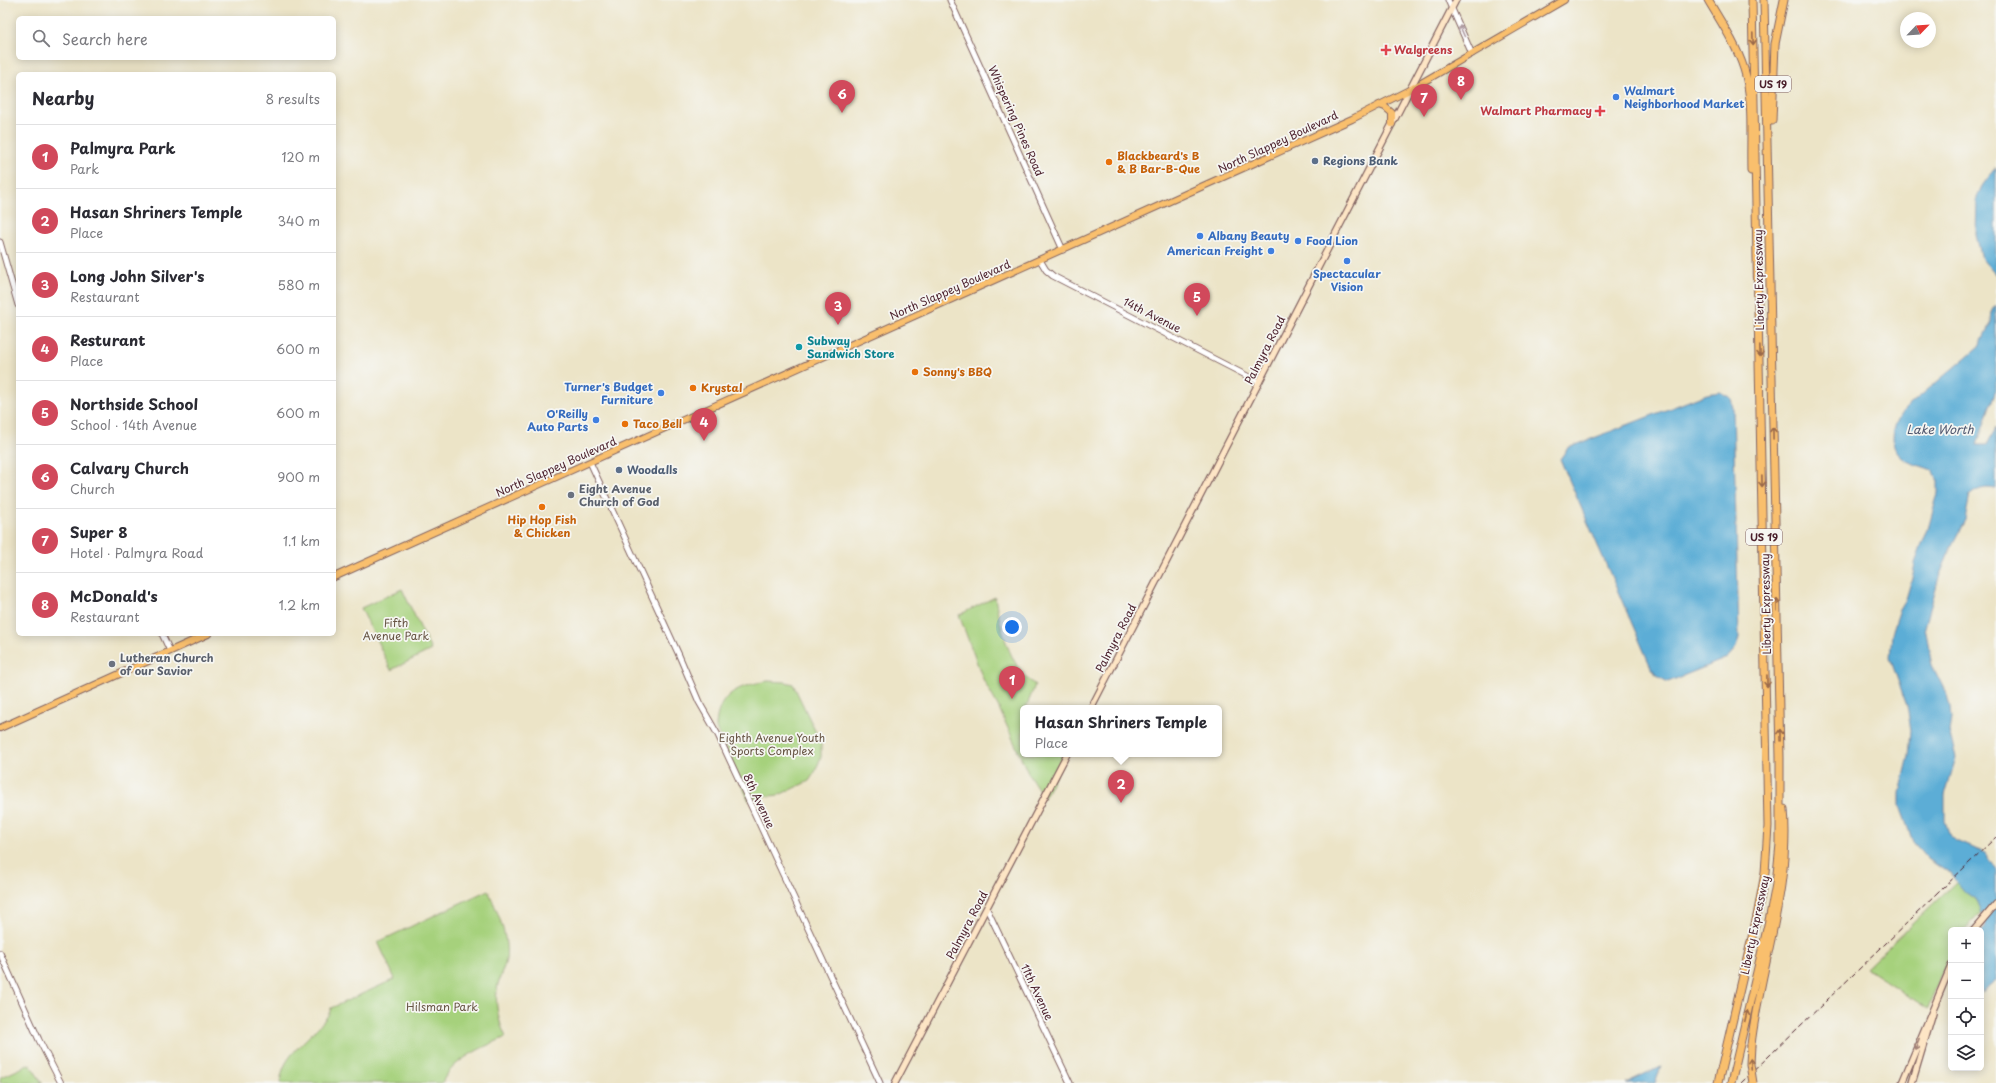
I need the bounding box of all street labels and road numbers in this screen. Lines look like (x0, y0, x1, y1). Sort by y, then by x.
street label: Whispering Pines Road (984, 63, 1049, 179)
road number: US 19 (1755, 76, 1791, 92)
street label: North Slappey Boulevard (1215, 106, 1341, 177)
street label: Liberty Expressway (1749, 229, 1768, 331)
street label: North Slappey Boulevard (887, 255, 1013, 324)
street label: 14th Avenue (1120, 293, 1184, 336)
street label: Palmyra Road (1240, 312, 1289, 387)
street label: North Slappey Boulevard (493, 432, 619, 501)
road number: US 19 (1746, 529, 1782, 545)
street label: Liberty Expressway (1756, 553, 1775, 655)
street label: Palmyra Road (1091, 600, 1140, 675)
street label: 8th Avenue (739, 771, 780, 831)
street label: Liberty Expressway (1736, 874, 1773, 976)
street label: Palmyra Road (941, 887, 992, 962)
street label: 11th Avenue (1017, 961, 1058, 1023)

